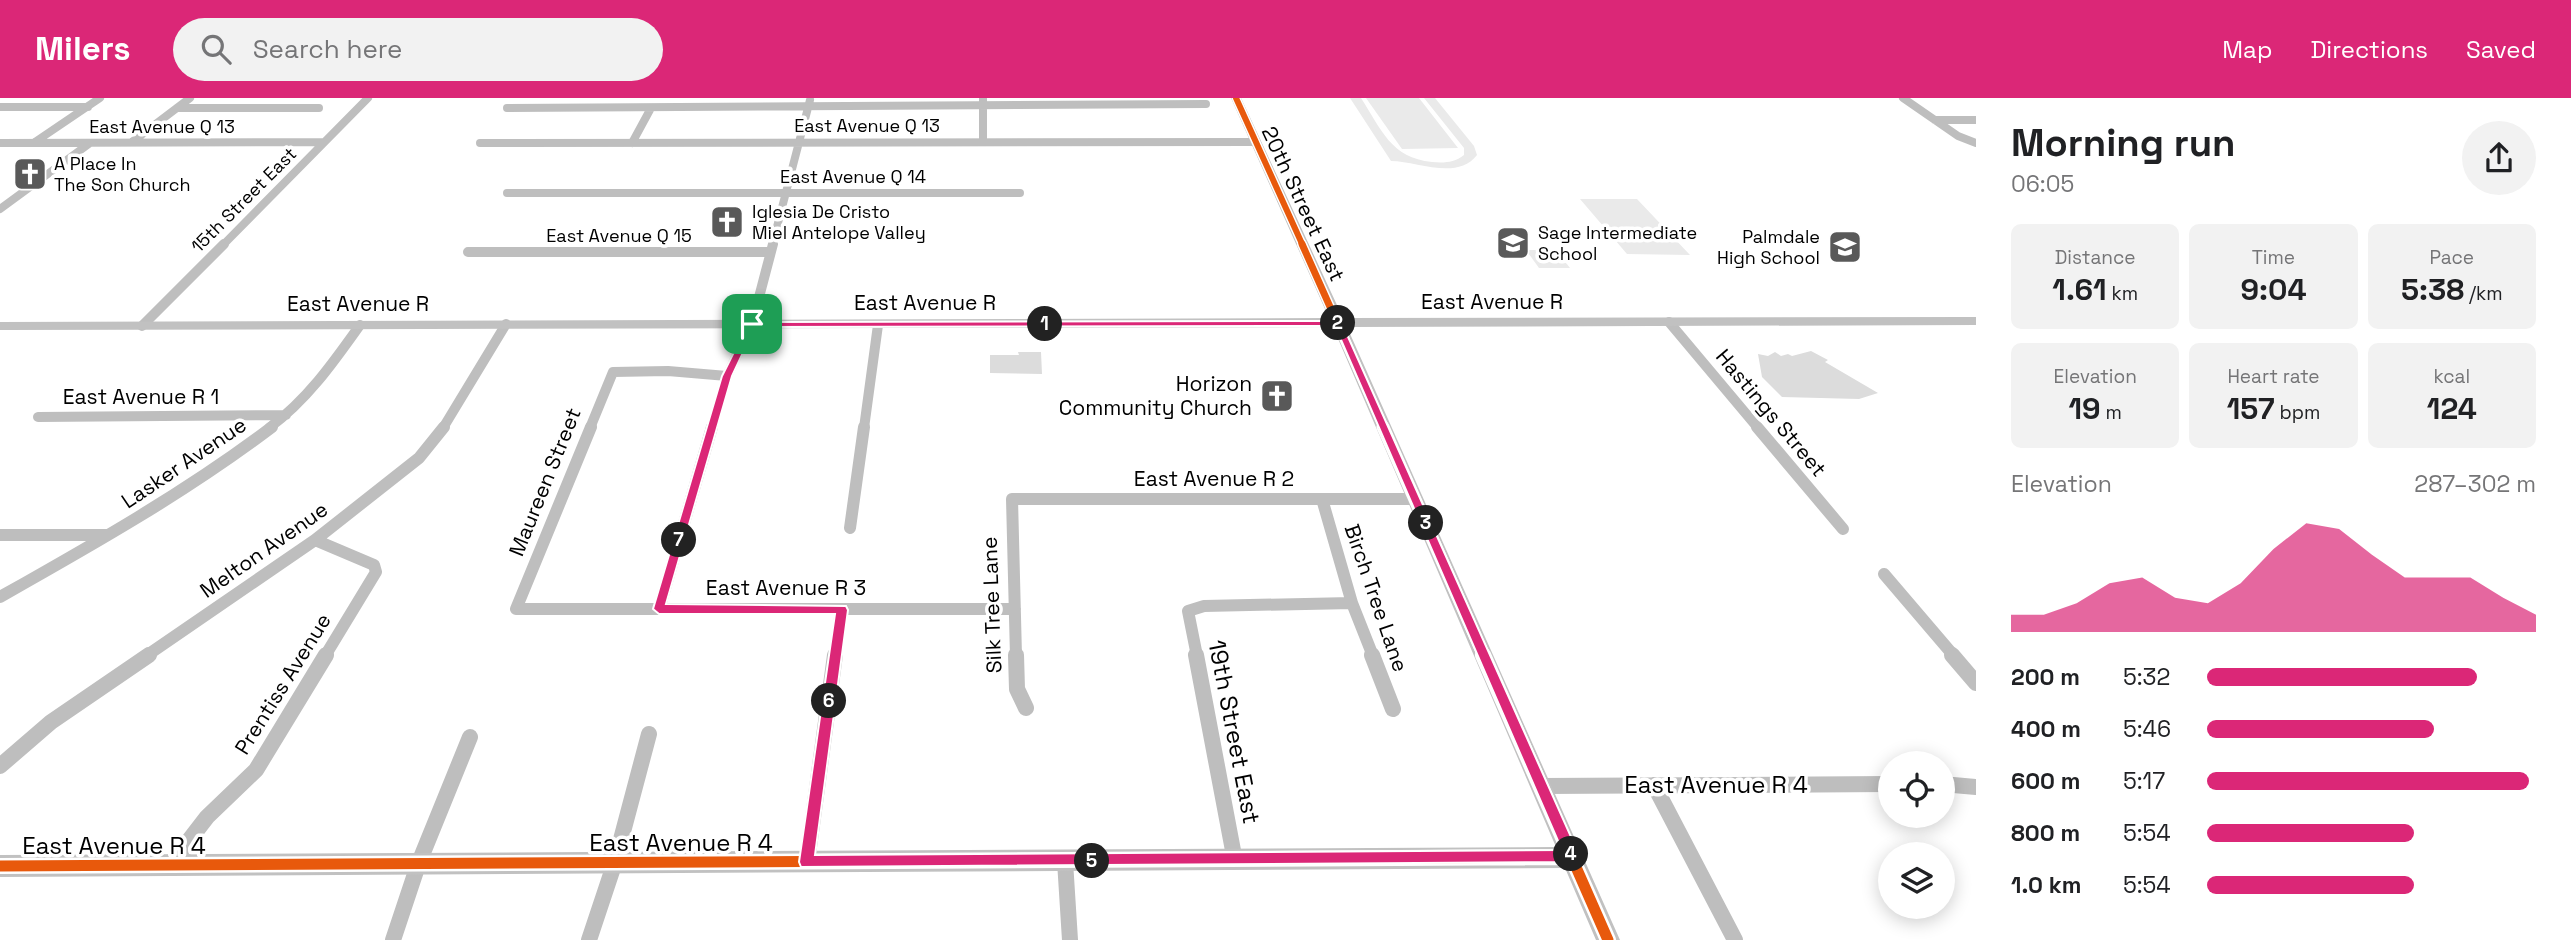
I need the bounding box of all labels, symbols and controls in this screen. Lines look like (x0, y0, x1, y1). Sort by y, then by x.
search box (173, 18, 663, 81)
text: Milers (35, 28, 131, 70)
icon: search (197, 30, 235, 68)
text: Search here (253, 32, 403, 66)
text: Map (2222, 34, 2272, 65)
text: Directions (2310, 34, 2428, 65)
text: Saved (2466, 34, 2536, 65)
street label: East Avenue Q 13 (794, 114, 940, 137)
street label: East Avenue Q 13 (89, 115, 235, 138)
text: Morning run (2011, 119, 2236, 167)
button: share (2462, 121, 2536, 195)
street label: 20th Street East (1256, 122, 1351, 286)
street label: 15th Street East (186, 142, 301, 257)
place label: A Place In The Son Church (54, 152, 190, 196)
church icon: A Place In The Son Church (11, 155, 49, 193)
street label: East Avenue Q 14 (780, 165, 926, 188)
text: 06:05 (2011, 169, 2074, 199)
place label: Iglesia De Cristo Miel Antelope Valley (752, 200, 926, 244)
church icon: Iglesia De Cristo Miel Antelope Valley (708, 203, 746, 241)
place label: Sage Intermediate School (1538, 221, 1697, 265)
street label: East Avenue Q 15 (546, 224, 692, 247)
school or university icon: Sage Intermediate School (1494, 224, 1532, 262)
place label: Palmdale High School (1717, 225, 1820, 269)
school or university icon: Palmdale High School (1826, 228, 1864, 266)
text: Distance (2055, 245, 2136, 270)
text: Time (2252, 245, 2295, 270)
text: Pace (2430, 245, 2474, 270)
text: 1.61 (2052, 270, 2107, 309)
text: 9:04 (2240, 270, 2306, 309)
text: 5:38 (2401, 270, 2464, 309)
text: km (2107, 281, 2138, 306)
text: /km (2464, 281, 2503, 306)
street label: East Avenue R (1421, 288, 1563, 315)
street label: East Avenue R (854, 289, 996, 316)
street label: East Avenue R (287, 290, 429, 317)
pin (722, 294, 782, 354)
icon: arrive (733, 305, 771, 343)
pin: 1 (1028, 306, 1062, 342)
pin: 2 (1320, 306, 1356, 341)
text: 2 (1332, 310, 1343, 335)
text: 1 (1040, 311, 1049, 336)
street label: Hastings Street (1710, 343, 1833, 482)
text: Elevation (2054, 364, 2137, 389)
text: Heart rate (2227, 364, 2320, 389)
text: kcal (2433, 364, 2470, 389)
place label: Horizon Community Church (1059, 370, 1252, 421)
church icon: Horizon Community Church (1258, 377, 1296, 415)
street label: East Avenue R 1 (63, 383, 219, 410)
text: 19 (2068, 389, 2101, 428)
text: 157 (2227, 389, 2275, 428)
text: 124 (2427, 389, 2477, 428)
text: m (2101, 400, 2122, 425)
text: bpm (2275, 400, 2320, 425)
street label: Maureen Street (502, 404, 587, 560)
street label: Lasker Avenue (116, 411, 251, 514)
street label: East Avenue R 2 (1134, 465, 1294, 492)
text: Elevation (2011, 469, 2112, 499)
text: 287–302 m (2414, 469, 2536, 499)
street label: Melton Avenue (194, 495, 333, 604)
pin: 3 (1408, 506, 1444, 540)
text: 3 (1420, 510, 1431, 535)
street label: Birch Tree Lane (1339, 521, 1414, 675)
pin: 7 (662, 522, 696, 558)
text: 7 (673, 527, 684, 552)
street label: Silk Tree Lane (976, 536, 1007, 674)
street label: East Avenue R 3 (706, 574, 866, 601)
street label: Prentiss Avenue (228, 608, 337, 759)
street label: 19th Street East (1201, 637, 1268, 827)
text: 200 m (2011, 662, 2080, 692)
text: 5:32 (2123, 662, 2170, 692)
pin: 6 (812, 684, 846, 718)
text: 6 (823, 688, 834, 713)
text: 400 m (2011, 714, 2081, 744)
text: 5:46 (2123, 714, 2171, 744)
map controls (1878, 751, 1955, 919)
button: locate (1878, 751, 1955, 828)
text: 600 m (2011, 766, 2081, 796)
text: 5:17 (2123, 766, 2165, 796)
street label: East Avenue R 4 (1624, 769, 1808, 800)
text: 800 m (2011, 818, 2080, 848)
text: 5:54 (2123, 818, 2171, 848)
street label: East Avenue R 4 (589, 827, 773, 858)
street label: East Avenue R 4 (22, 830, 206, 861)
pin: 4 (1554, 836, 1588, 872)
text: 4 (1564, 841, 1577, 866)
button: layers (1878, 842, 1955, 919)
pin: 5 (1074, 844, 1110, 878)
text: 5 (1086, 848, 1097, 873)
text: 1.0 km (2011, 870, 2081, 900)
text: 5:54 (2123, 870, 2171, 900)

